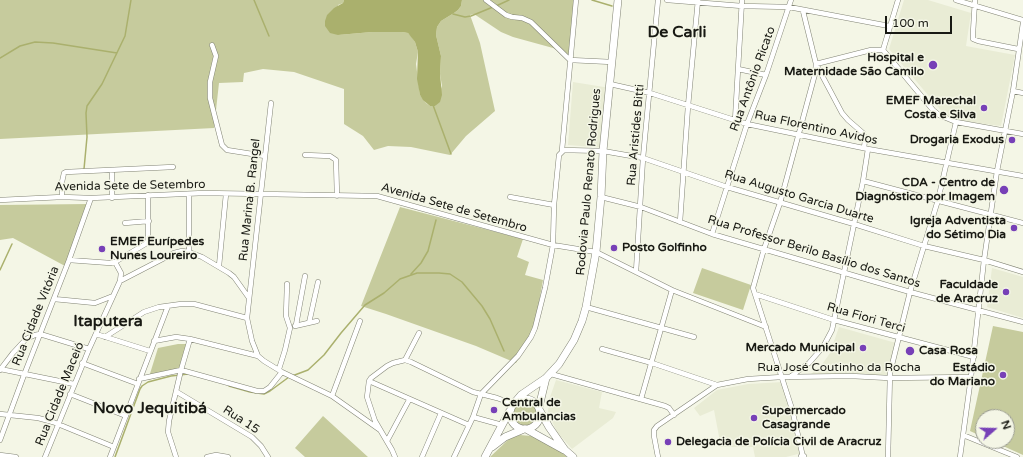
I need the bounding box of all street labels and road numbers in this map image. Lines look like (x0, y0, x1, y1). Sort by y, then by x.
street label: Rua Antônio Ricato (727, 25, 779, 133)
street label: Rua Aristides Bitti (624, 84, 648, 186)
street label: Rodovia Paulo Renato Rodrigues (574, 88, 604, 276)
street label: Rua Florentino Avidos (753, 108, 879, 148)
street label: Rua Marina B. Rangel (236, 138, 264, 262)
street label: Rua Augusto Garcia Duarte (722, 167, 876, 227)
street label: Avenida Sete de Setembro (54, 177, 206, 195)
street label: Avenida Sete de Setembro (379, 180, 529, 236)
street label: Rua Professor Berilo Basílio dos Santos (706, 213, 922, 291)
street label: Rua Cidade Vitória (9, 264, 63, 368)
street label: Rua Fiori Terci (825, 300, 907, 336)
street label: Rua Cidade Maceió (33, 340, 87, 448)
street label: Rua José Coutinho da Rocha (757, 361, 921, 375)
street label: Rua 15 (220, 403, 262, 437)

